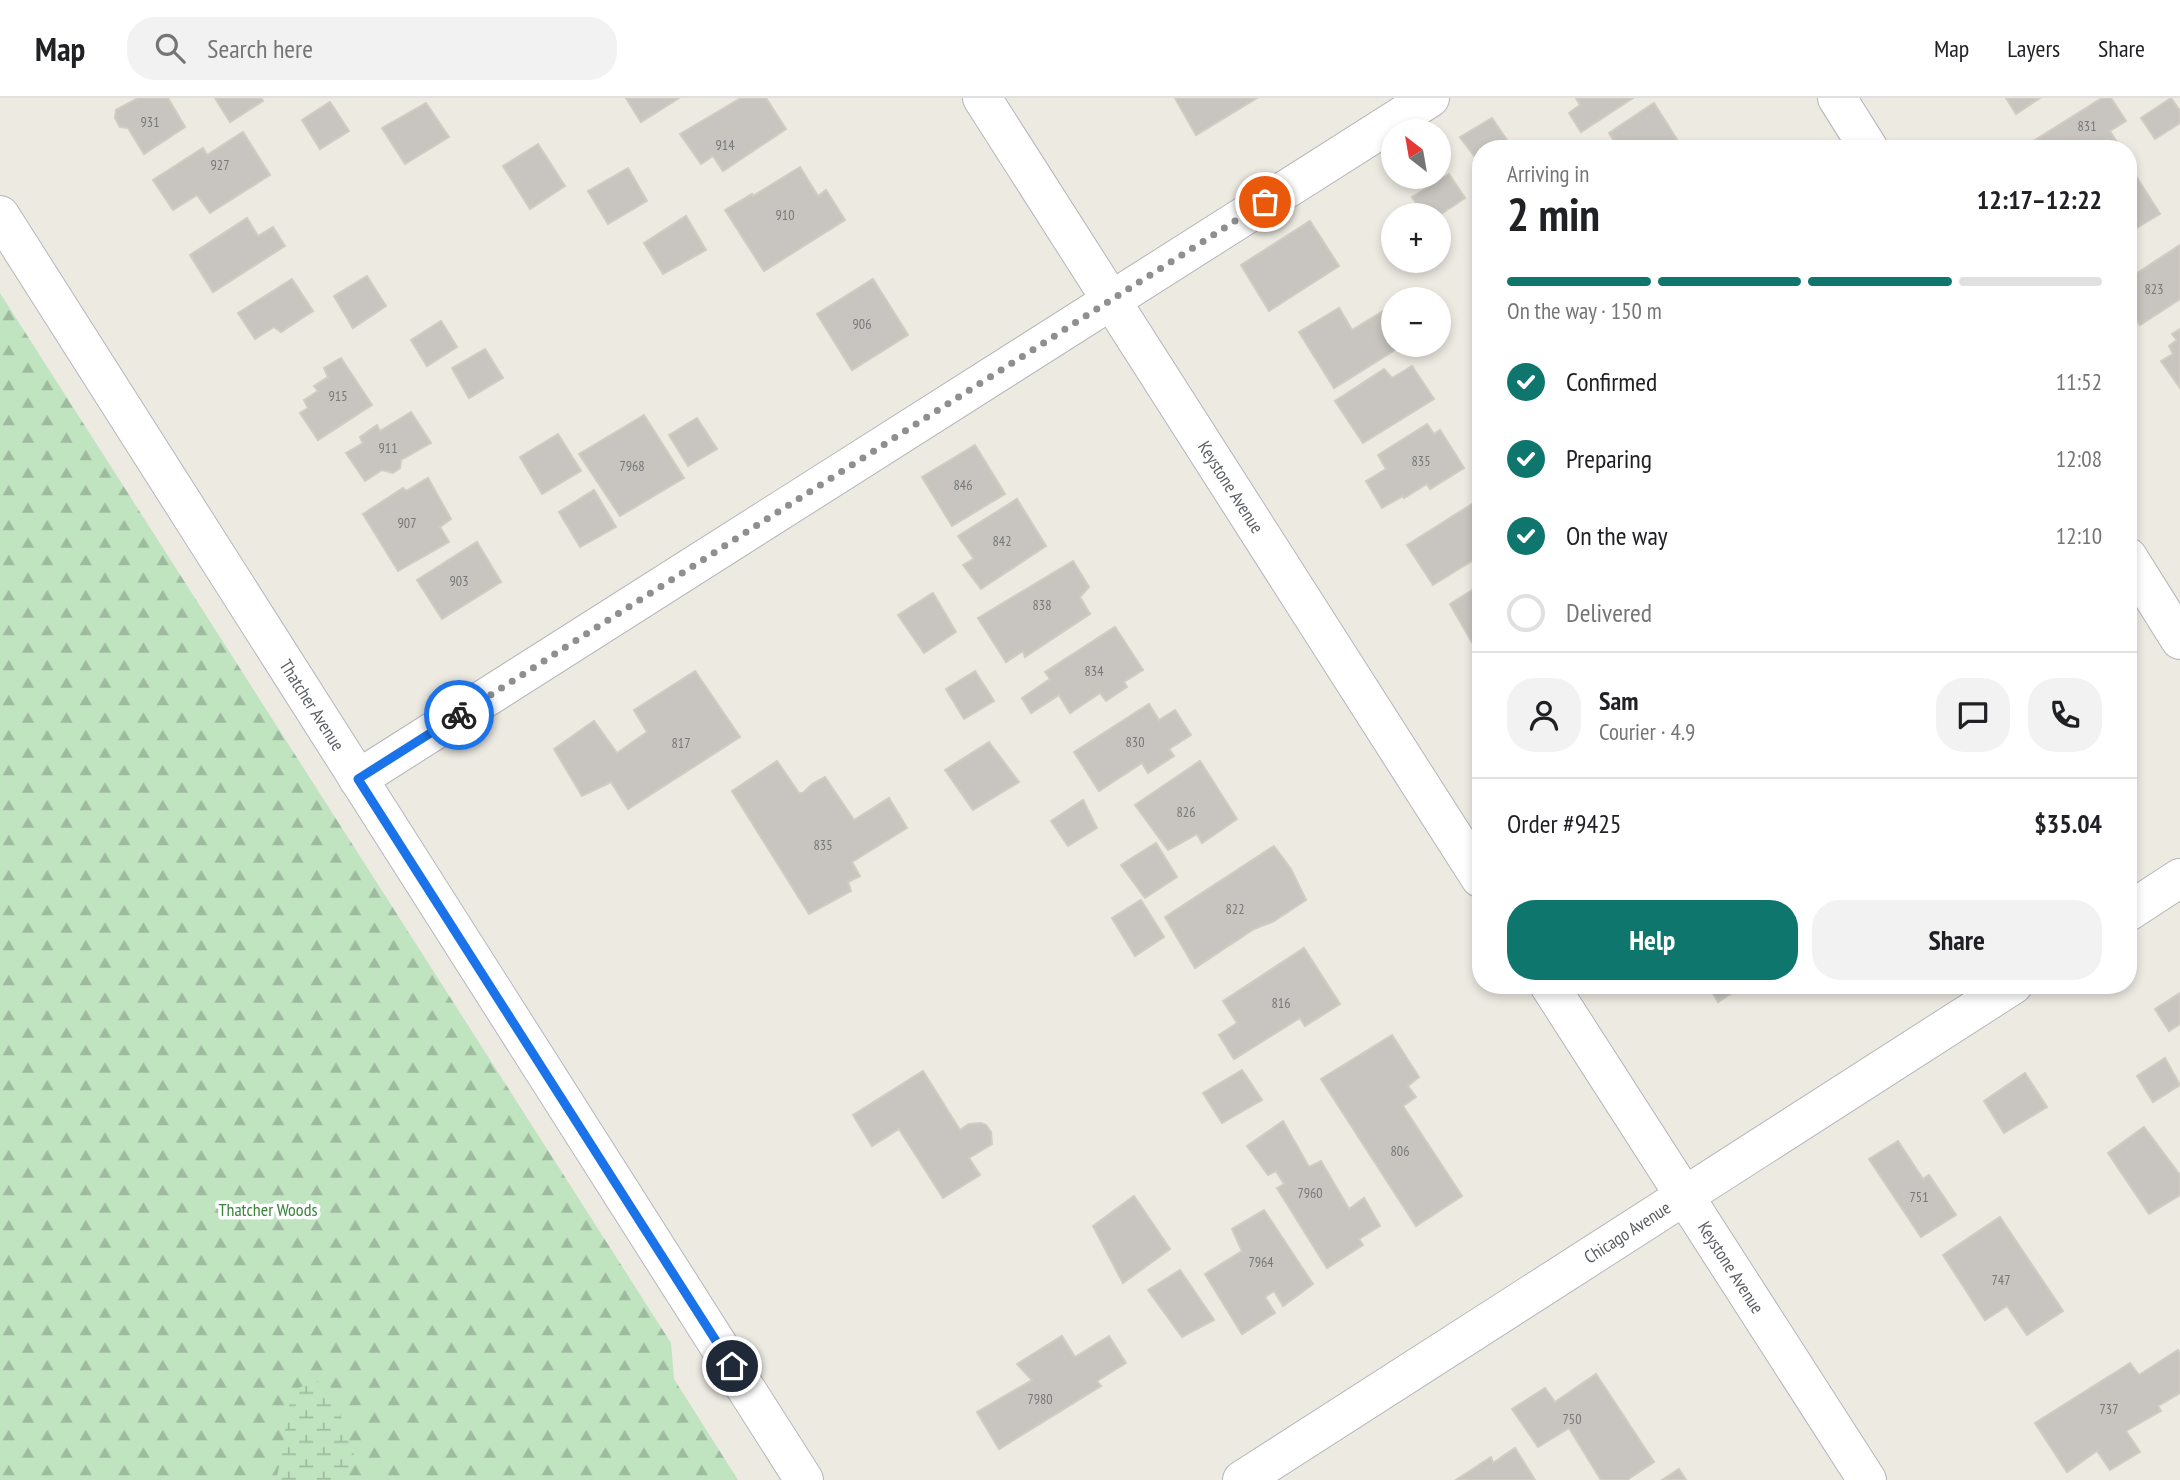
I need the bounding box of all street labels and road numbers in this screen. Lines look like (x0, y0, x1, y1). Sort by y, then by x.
street label: Keystone Avenue (1193, 437, 1269, 538)
street label: Thatcher Avenue (275, 655, 350, 755)
street label: Chicago Avenue (1580, 1196, 1675, 1268)
street label: Keystone Avenue (1693, 1217, 1769, 1318)

